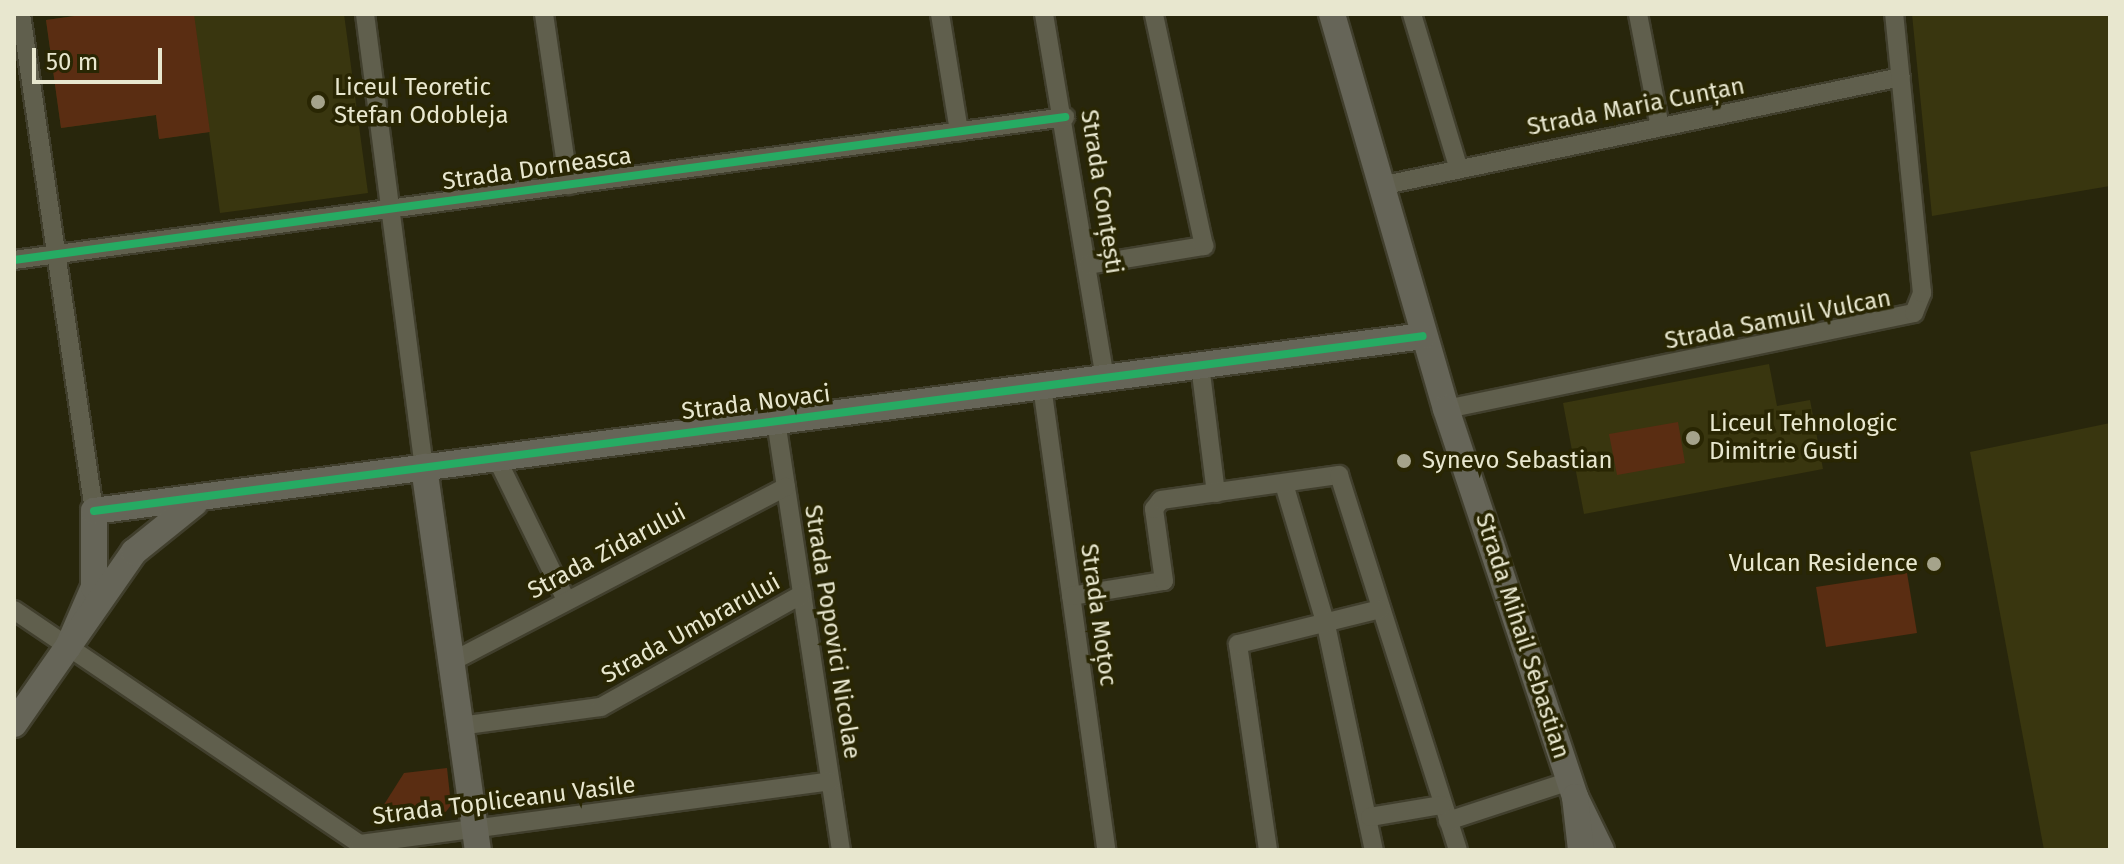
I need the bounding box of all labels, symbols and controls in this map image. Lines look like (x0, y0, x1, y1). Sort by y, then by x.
scale bar (36, 32, 166, 82)
text: 50 m (46, 48, 98, 76)
street label: Strada Maria Cunțan (1525, 72, 1747, 142)
place label: Liceul Teoretic Stefan Odobleja (334, 74, 508, 130)
marker: Liceul Teoretic Stefan Odobleja (309, 93, 327, 111)
street label: Strada Conțești (1074, 108, 1128, 276)
street label: Strada Dorneasca (440, 141, 634, 197)
street label: Strada Samuil Vulcan (1662, 284, 1894, 356)
street label: Strada Novaci (680, 380, 832, 426)
place label: Liceul Tehnologic Dimitrie Gusti (1709, 410, 1897, 466)
marker: Liceul Tehnologic Dimitrie Gusti (1684, 429, 1702, 447)
place label: Synevo Sebastian (1422, 447, 1613, 475)
marker: Synevo Sebastian (1393, 450, 1415, 472)
street label: Strada Zidarului (523, 498, 691, 606)
street label: Strada Popovici Nicolae (798, 503, 866, 761)
street label: Strada Mihail Sebastian (1469, 510, 1575, 762)
street label: Strada Moțoc (1074, 542, 1122, 688)
place label: Vulcan Residence (1729, 550, 1918, 578)
marker: Vulcan Residence (1925, 555, 1943, 573)
street label: Strada Umbrarului (596, 568, 786, 690)
street label: Strada Topliceanu Vasile (371, 771, 637, 831)

